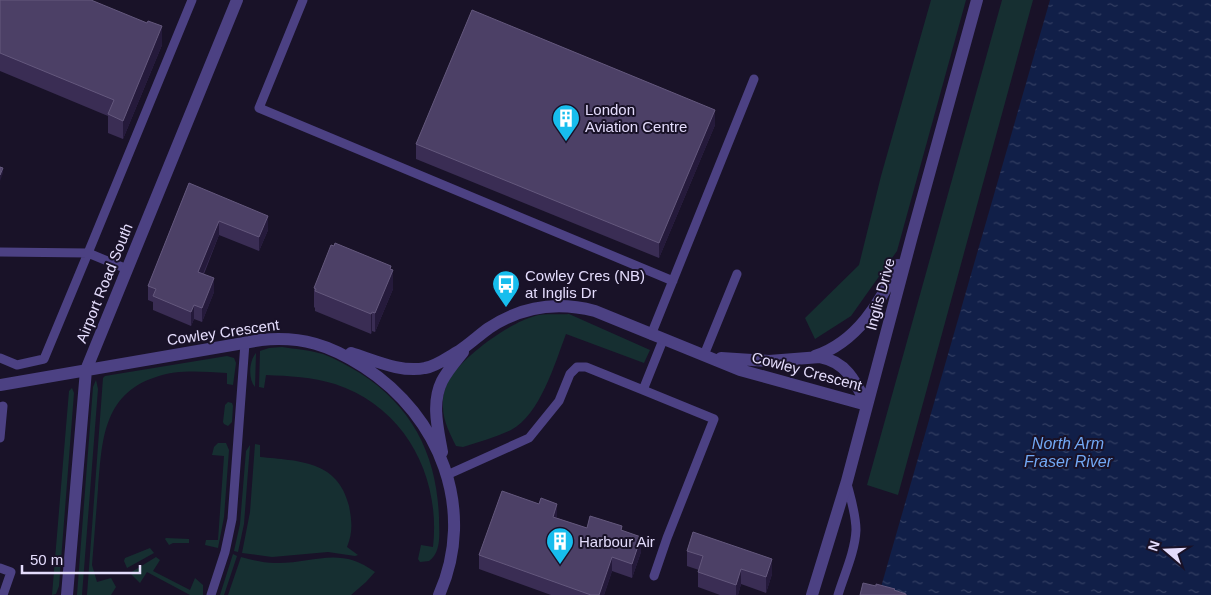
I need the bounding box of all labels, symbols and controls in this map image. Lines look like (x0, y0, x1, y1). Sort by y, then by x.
place label: London Aviation Centre (585, 101, 687, 135)
building icon: London Aviation Centre (551, 103, 581, 142)
street label: Airport Road South (72, 221, 136, 345)
street label: Inglis Drive (862, 256, 898, 332)
place label: Cowley Cres (NB) at Inglis Dr (525, 267, 645, 301)
bus stop icon: Cowley Cres (NB) at Inglis Dr (491, 269, 521, 308)
street label: Cowley Crescent (166, 316, 281, 348)
street label: Cowley Crescent (750, 348, 865, 394)
water label: North Arm Fraser River (1024, 435, 1113, 470)
north arrow (1141, 525, 1191, 575)
building icon: Harbour Air (545, 526, 575, 565)
place label: Harbour Air (579, 533, 655, 550)
text: N (1144, 538, 1163, 553)
scale bar (22, 542, 140, 574)
text: 50 m (30, 551, 63, 568)

